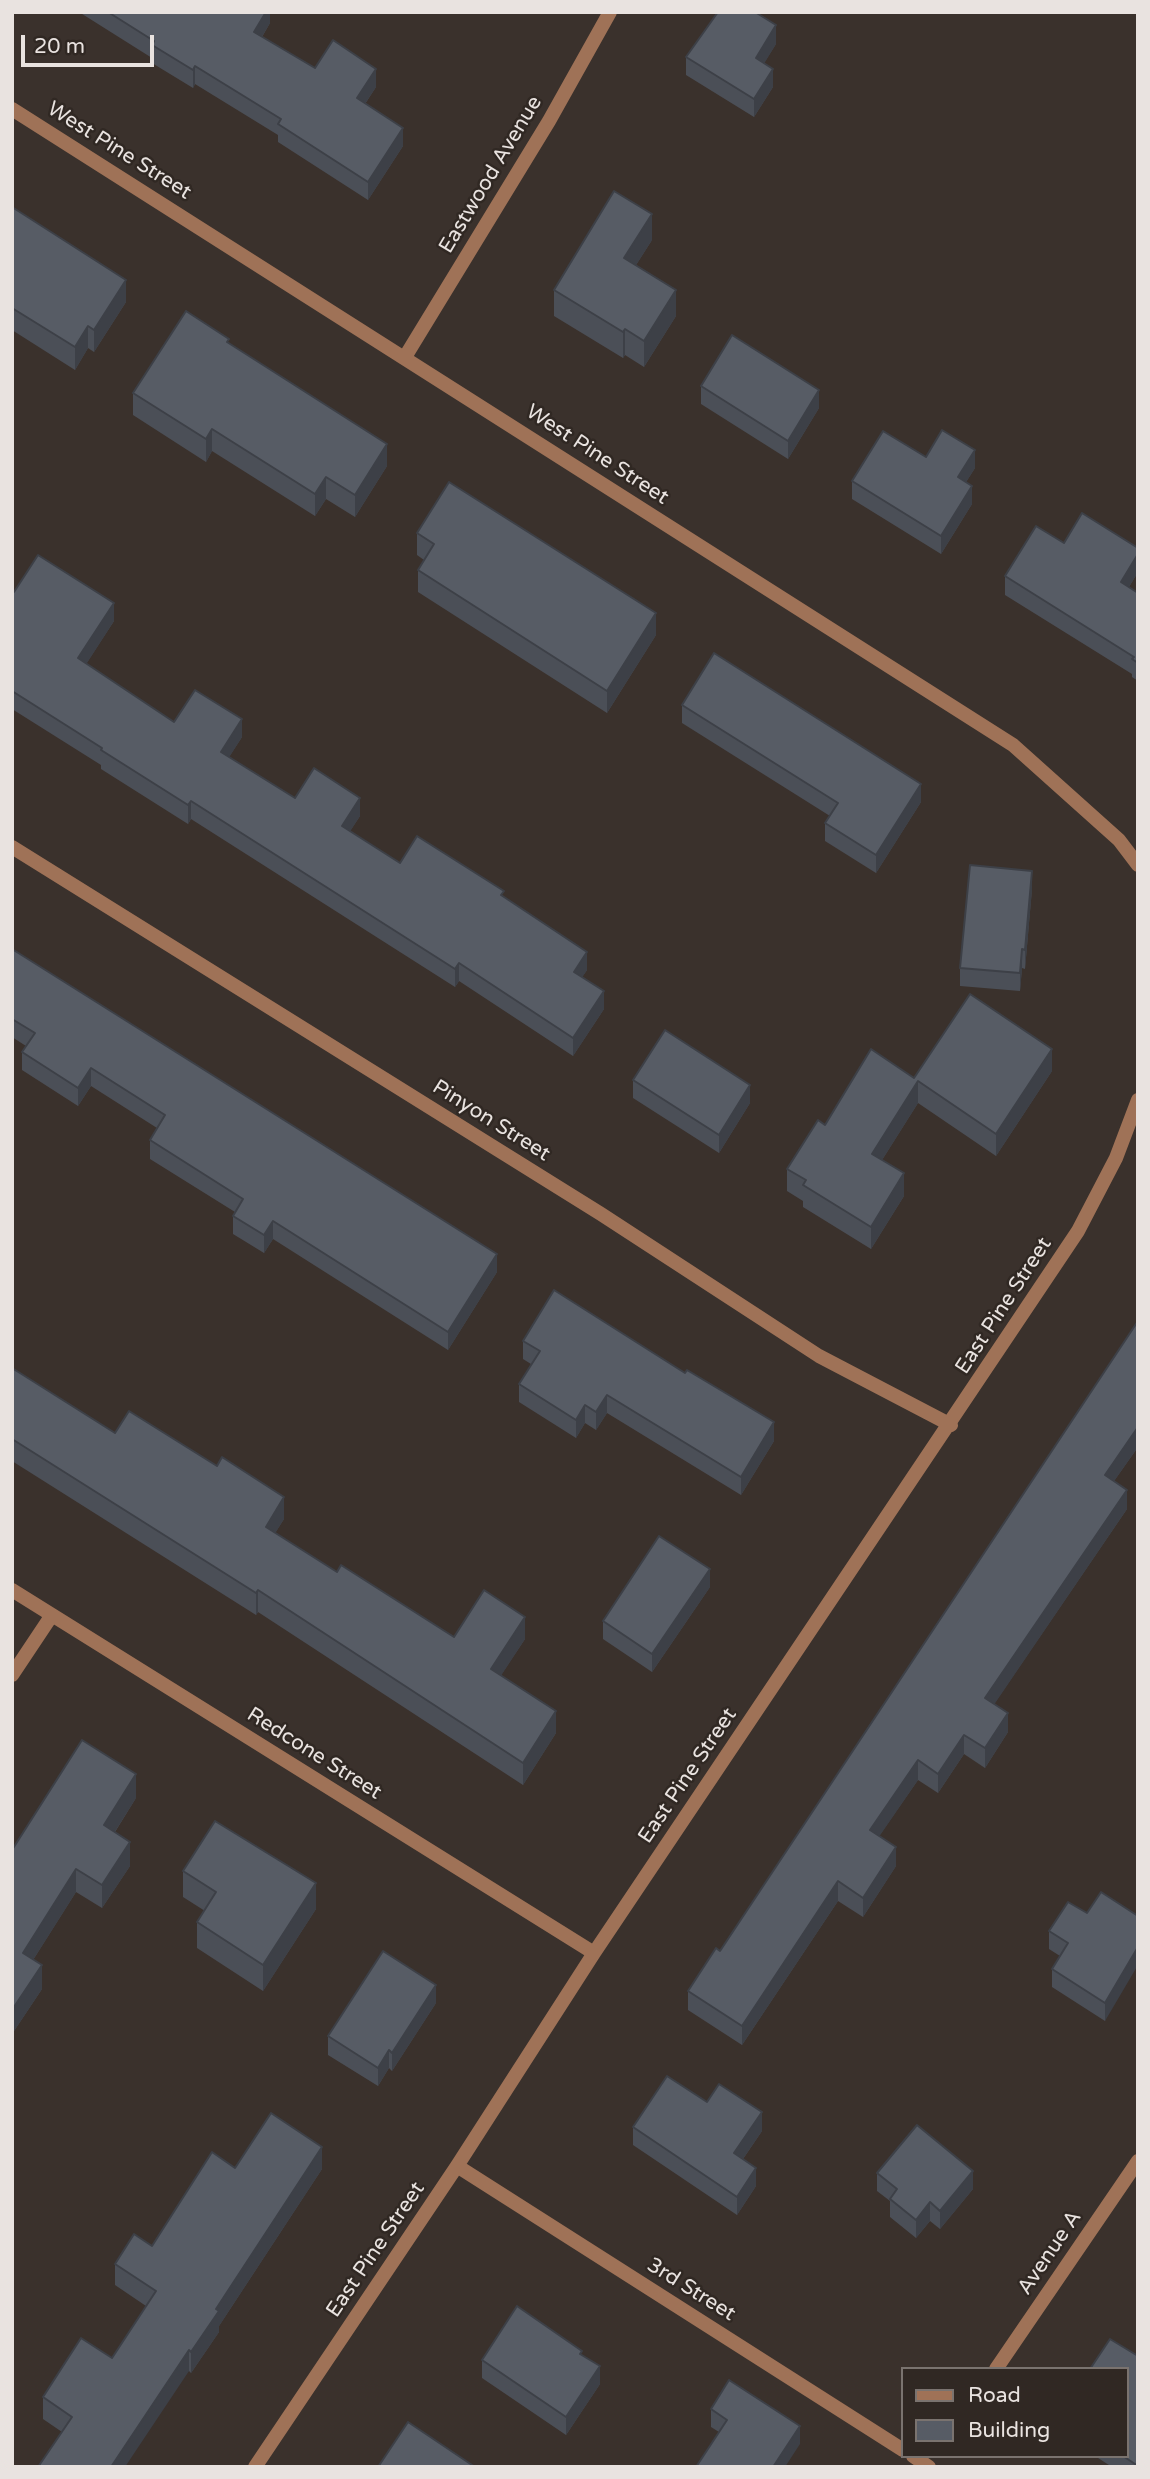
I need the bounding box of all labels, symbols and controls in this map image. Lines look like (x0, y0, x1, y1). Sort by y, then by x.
scale bar (24, 21, 158, 65)
text: 20 m (34, 34, 85, 59)
street label: Eastwood Avenue (434, 92, 548, 258)
street label: West Pine Street (42, 97, 196, 205)
street label: West Pine Street (521, 400, 673, 510)
street label: Pinyon Street (428, 1075, 554, 1167)
street label: East Pine Street (950, 1233, 1058, 1379)
street label: Redcone Street (242, 1702, 386, 1806)
street label: East Pine Street (633, 1704, 743, 1848)
street label: East Pine Street (321, 2178, 431, 2322)
street label: Avenue A (1013, 2206, 1087, 2300)
street label: 3rd Street (642, 2253, 740, 2327)
legend (902, 2367, 1129, 2458)
text: Road (968, 2383, 1021, 2408)
text: Building (968, 2418, 1050, 2443)

